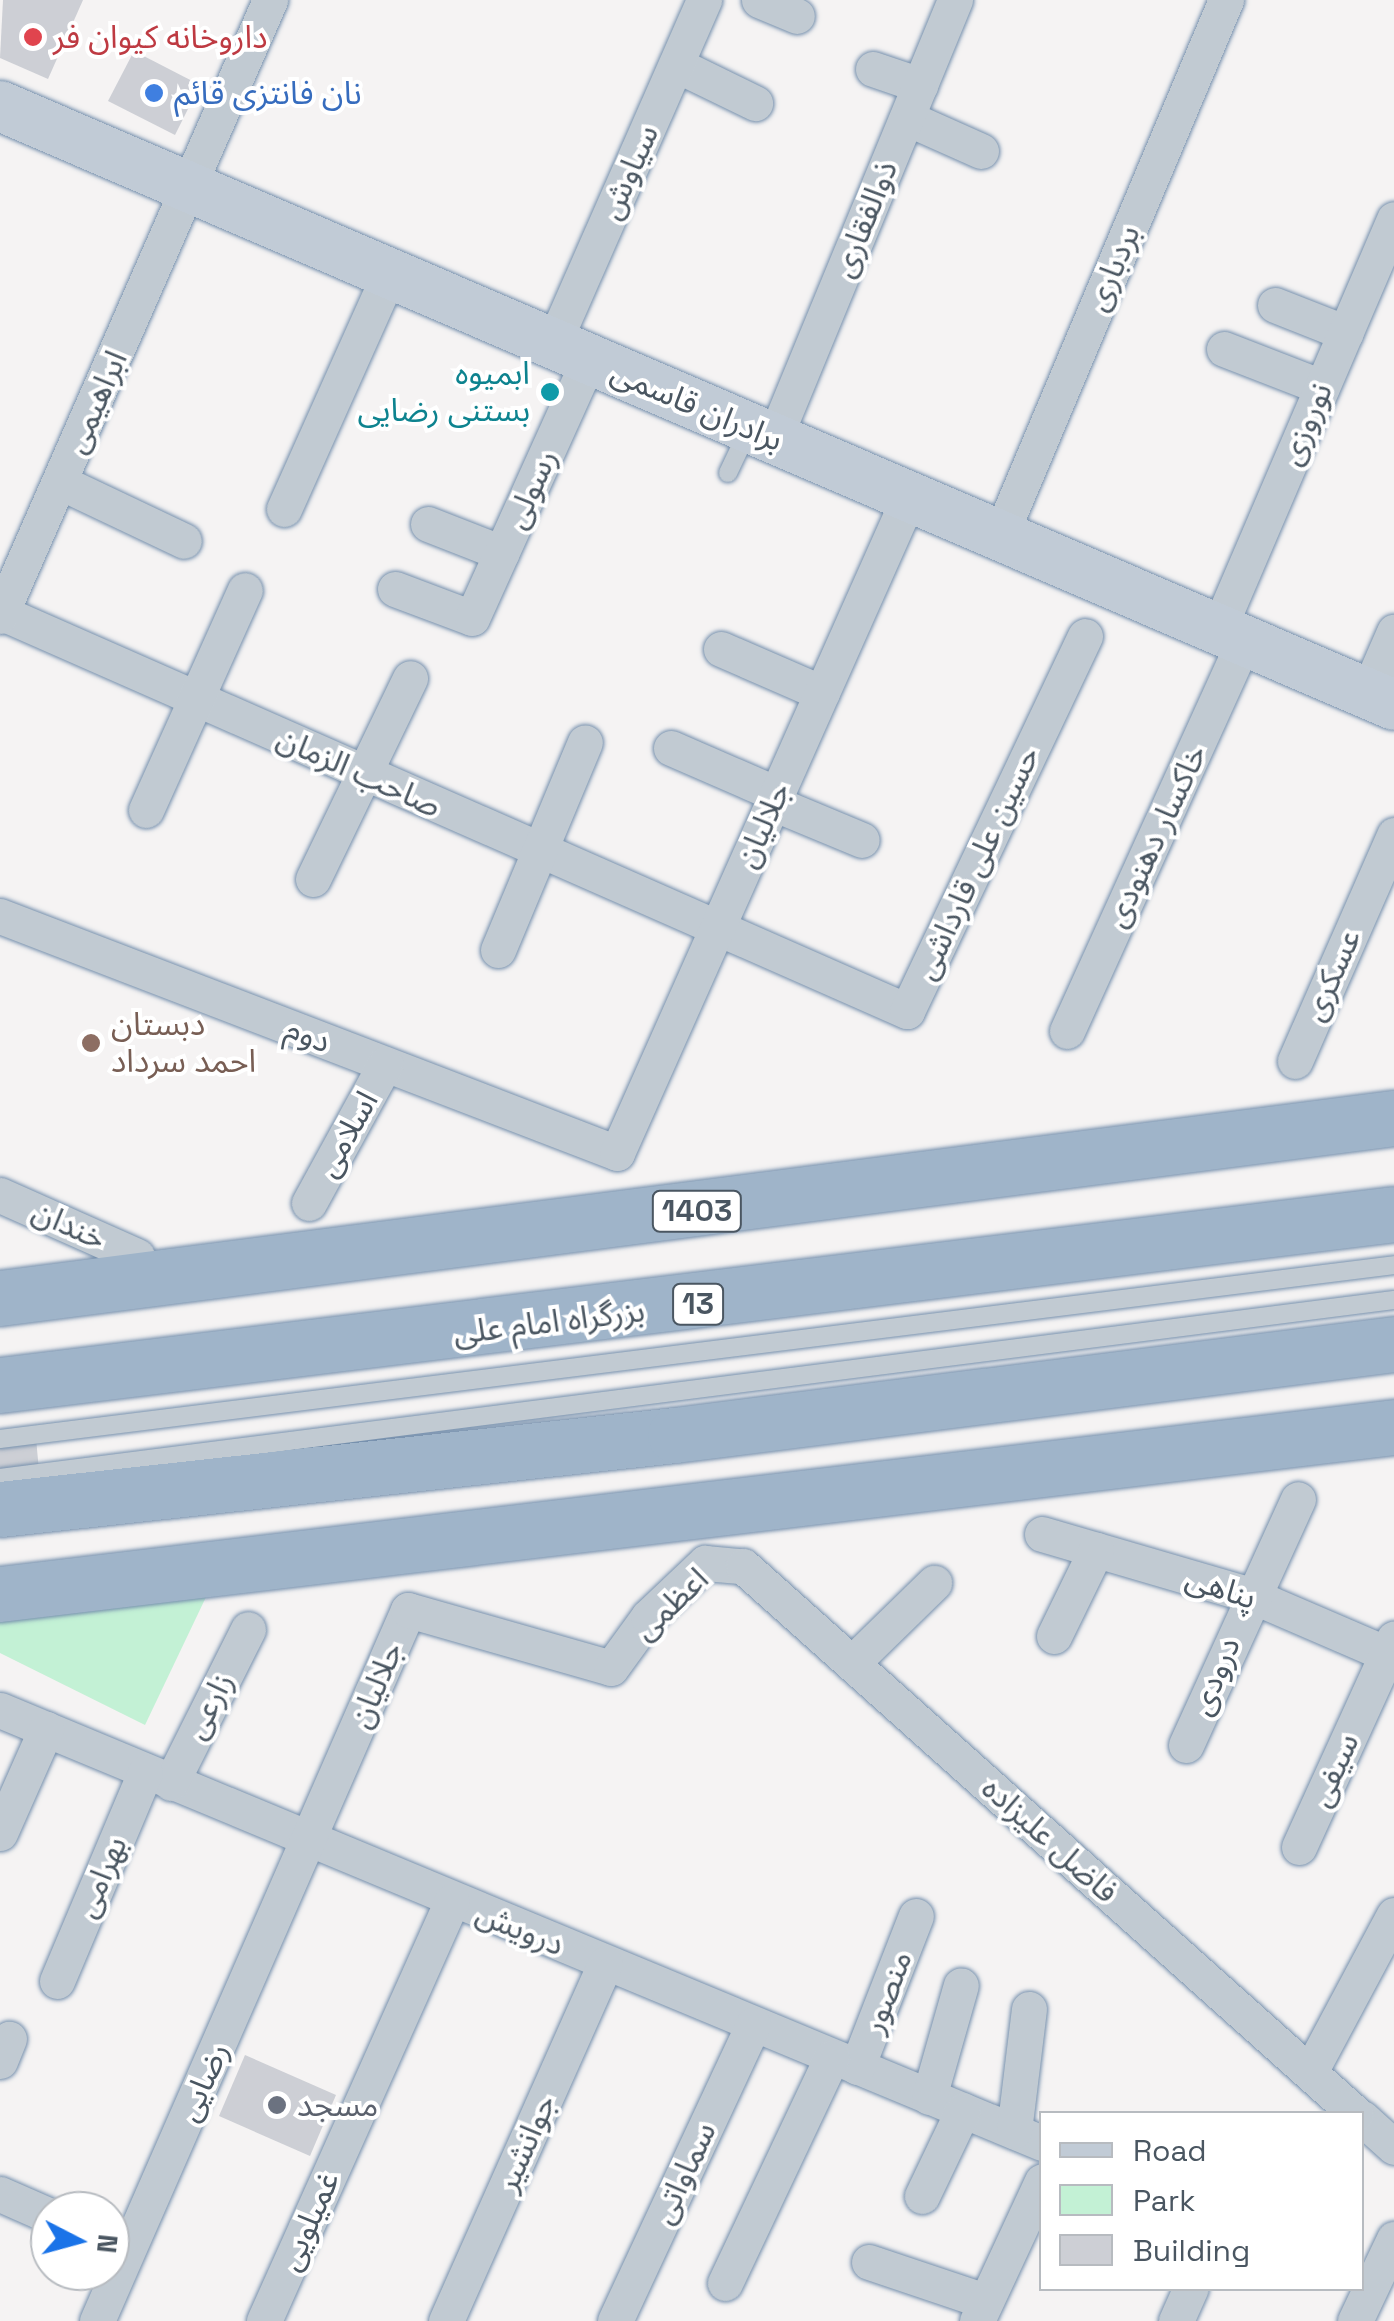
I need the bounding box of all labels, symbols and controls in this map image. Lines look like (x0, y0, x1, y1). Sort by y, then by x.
place label: داروخانه کیوان فر (53, 18, 267, 56)
marker: داروخانه کیوان فر (22, 26, 44, 48)
place label: نان فانتزی قائم (174, 74, 362, 112)
marker: نان فانتزی قائم (143, 82, 165, 104)
street label: سیاوش (591, 119, 667, 225)
street label: ذوالفقاری (824, 155, 906, 283)
street label: بردباری (1078, 219, 1148, 317)
street label: ابراهیمی (56, 345, 136, 459)
street label: برادران قاسمی (605, 353, 789, 459)
place label: ابمیوه بستنی رضایی (357, 355, 530, 430)
street label: نوروزی (1272, 377, 1340, 471)
marker: ابمیوه بستنی رضایی (539, 381, 561, 403)
street label: رسولی (497, 443, 565, 535)
street label: صاحب الزمان (271, 719, 447, 825)
street label: خاکسار دهنودی (1097, 739, 1215, 933)
street label: حسین علی قارداشی (906, 740, 1048, 986)
street label: جلالیان (727, 776, 799, 874)
street label: عسکری (1295, 923, 1369, 1027)
place label: دبستان احمد سرداد (111, 1006, 256, 1081)
street label: دوم (280, 1009, 336, 1061)
marker: دبستان احمد سرداد (80, 1032, 102, 1054)
street label: اسلامی (308, 1084, 386, 1184)
road number: 1403 (650, 1186, 744, 1236)
street label: خندان (26, 1192, 112, 1258)
road number: 13 (670, 1279, 726, 1329)
street label: بزرگراه امام علی (451, 1291, 647, 1353)
street label: پناهی (1181, 1559, 1261, 1617)
street label: اعظمی (626, 1560, 716, 1648)
street label: درودی (1182, 1631, 1248, 1721)
street label: جلالیان (341, 1636, 411, 1734)
street label: زارعی (176, 1666, 242, 1746)
street label: سیفی (1301, 1727, 1367, 1813)
street label: فاضل علیزاده (974, 1769, 1126, 1911)
street label: بهرامی (67, 1831, 135, 1923)
street label: درویش (470, 1894, 570, 1964)
street label: منصور (854, 1945, 920, 2039)
street label: رضایی (169, 2037, 237, 2127)
place label: مسجد (297, 2086, 378, 2124)
street label: جوانشیر (488, 2089, 564, 2197)
marker: مسجد (266, 2094, 288, 2116)
legend (1039, 2111, 1364, 2291)
street label: سماواتی (644, 2116, 724, 2230)
text: Road (1133, 2131, 1207, 2170)
street label: غمیلویی (270, 2166, 348, 2276)
text: Park (1133, 2181, 1195, 2220)
north arrow (30, 2191, 130, 2291)
text: Building (1133, 2231, 1250, 2270)
text: N (89, 2233, 127, 2255)

